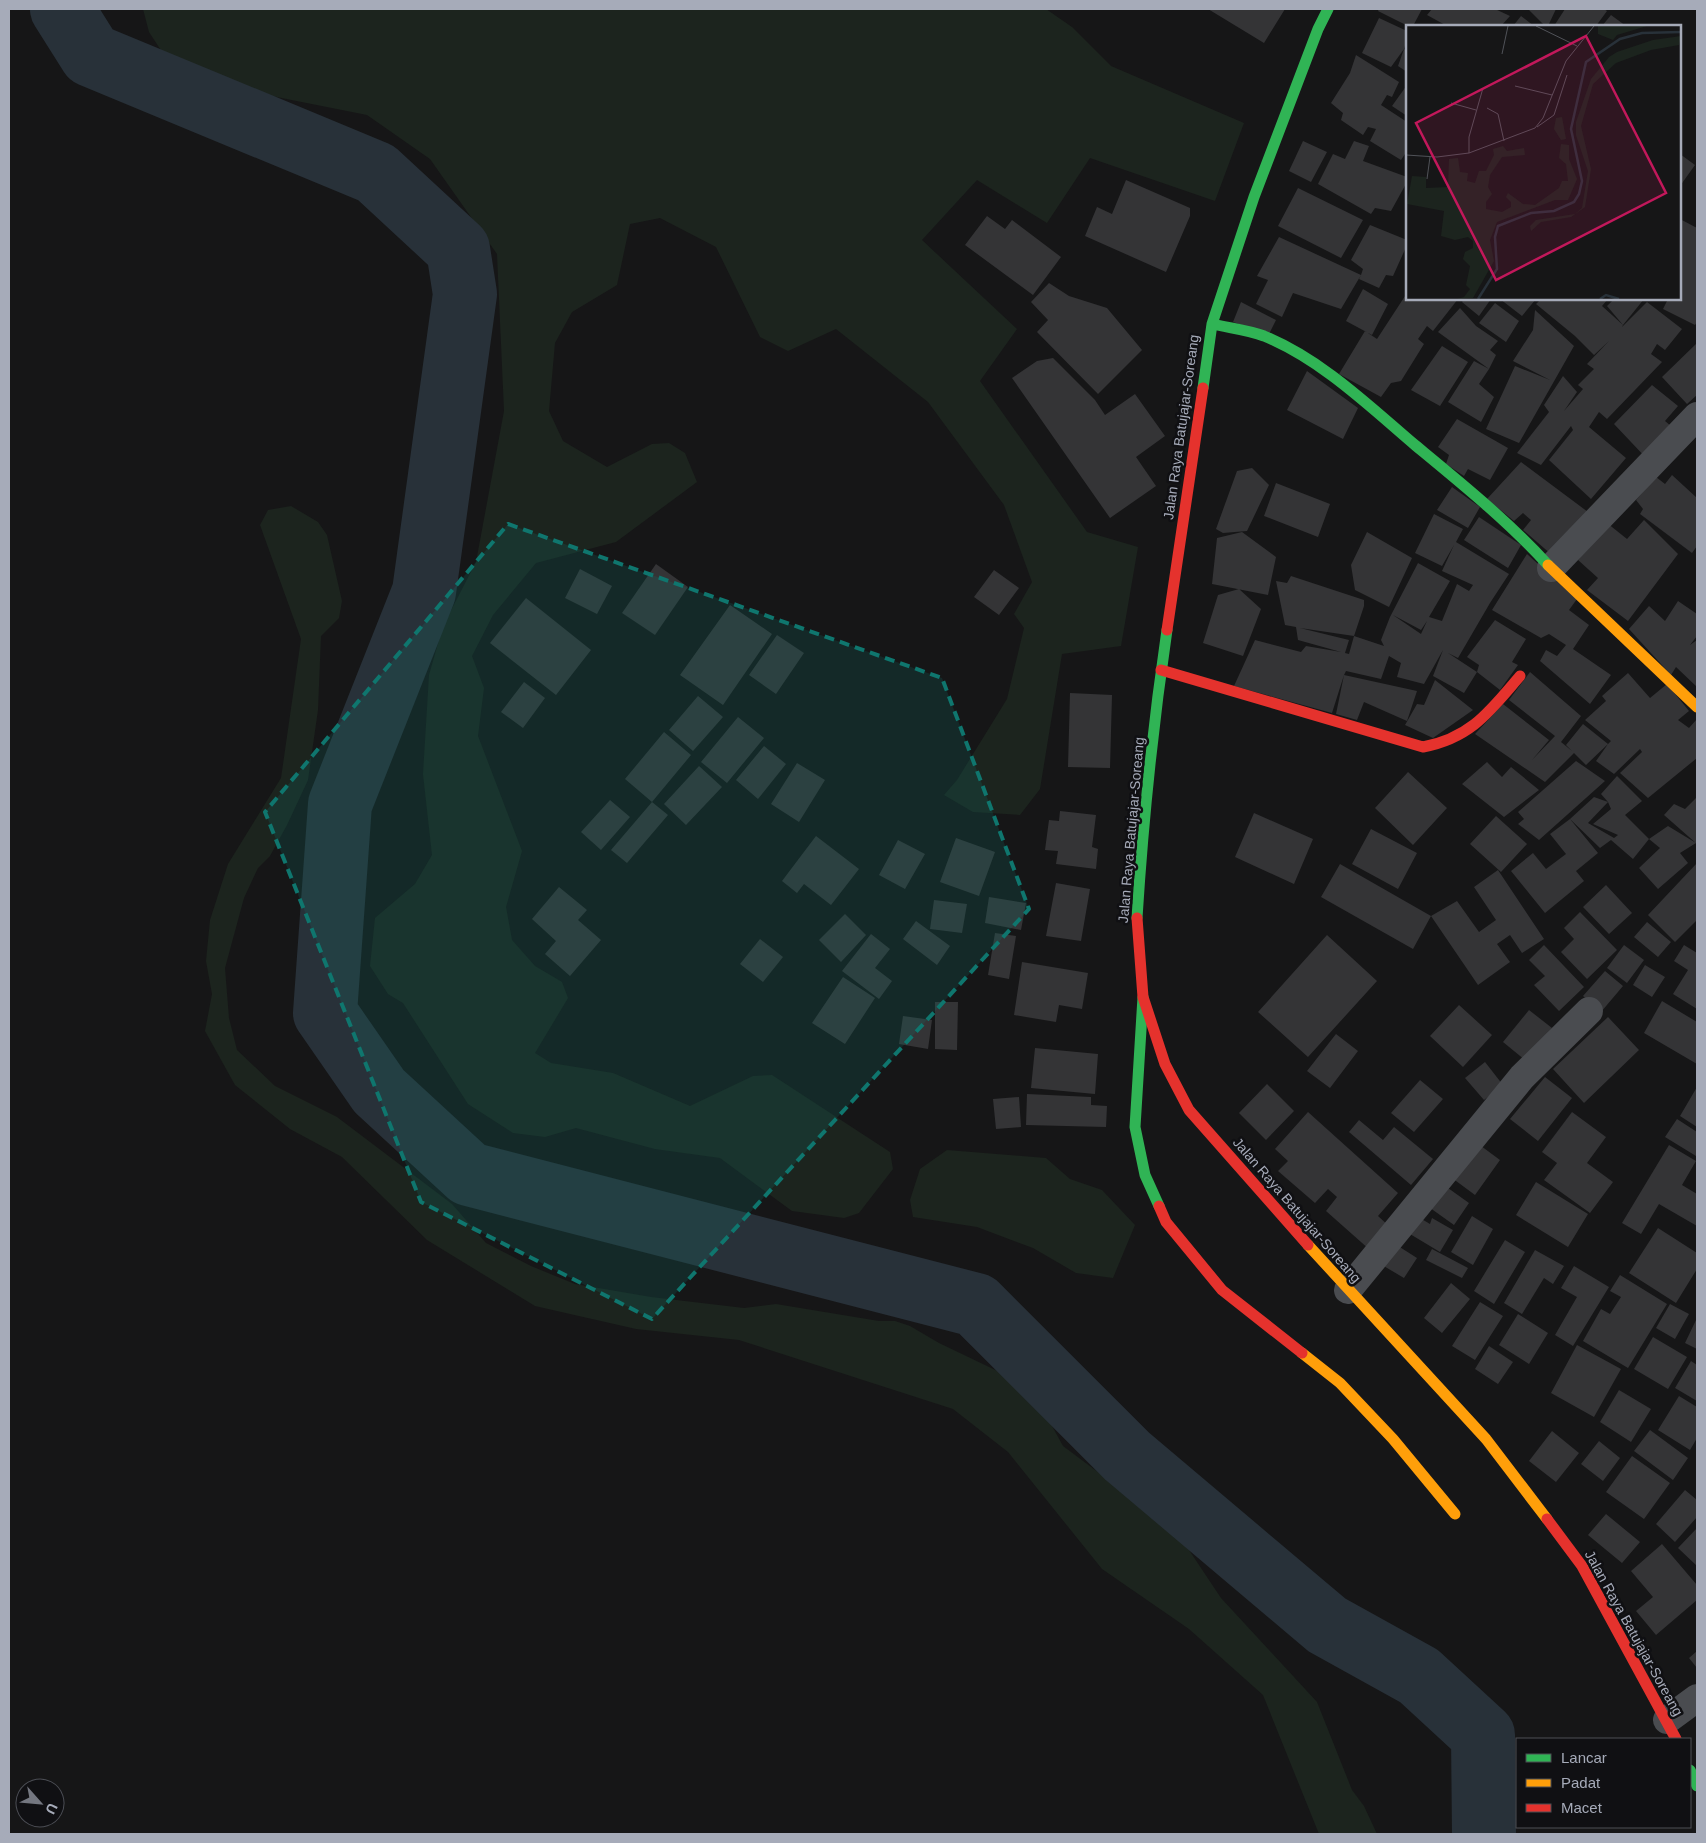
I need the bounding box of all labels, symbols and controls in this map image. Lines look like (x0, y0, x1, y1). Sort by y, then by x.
inset map (1406, 25, 1681, 300)
street label: Jalan Raya Batujajar-Soreang (1160, 333, 1202, 521)
street label: Jalan Raya Batujajar-Soreang (1115, 736, 1147, 924)
street label: Jalan Raya Batujajar-Soreang (1230, 1134, 1364, 1286)
street label: Jalan Raya Batujajar-Soreang (1582, 1547, 1686, 1719)
legend (1516, 1738, 1691, 1828)
text: Lancar (1561, 1749, 1607, 1766)
text: Padat (1561, 1774, 1601, 1791)
north arrow (15, 1778, 65, 1828)
text: Macet (1561, 1799, 1603, 1816)
text: U (42, 1801, 61, 1817)

